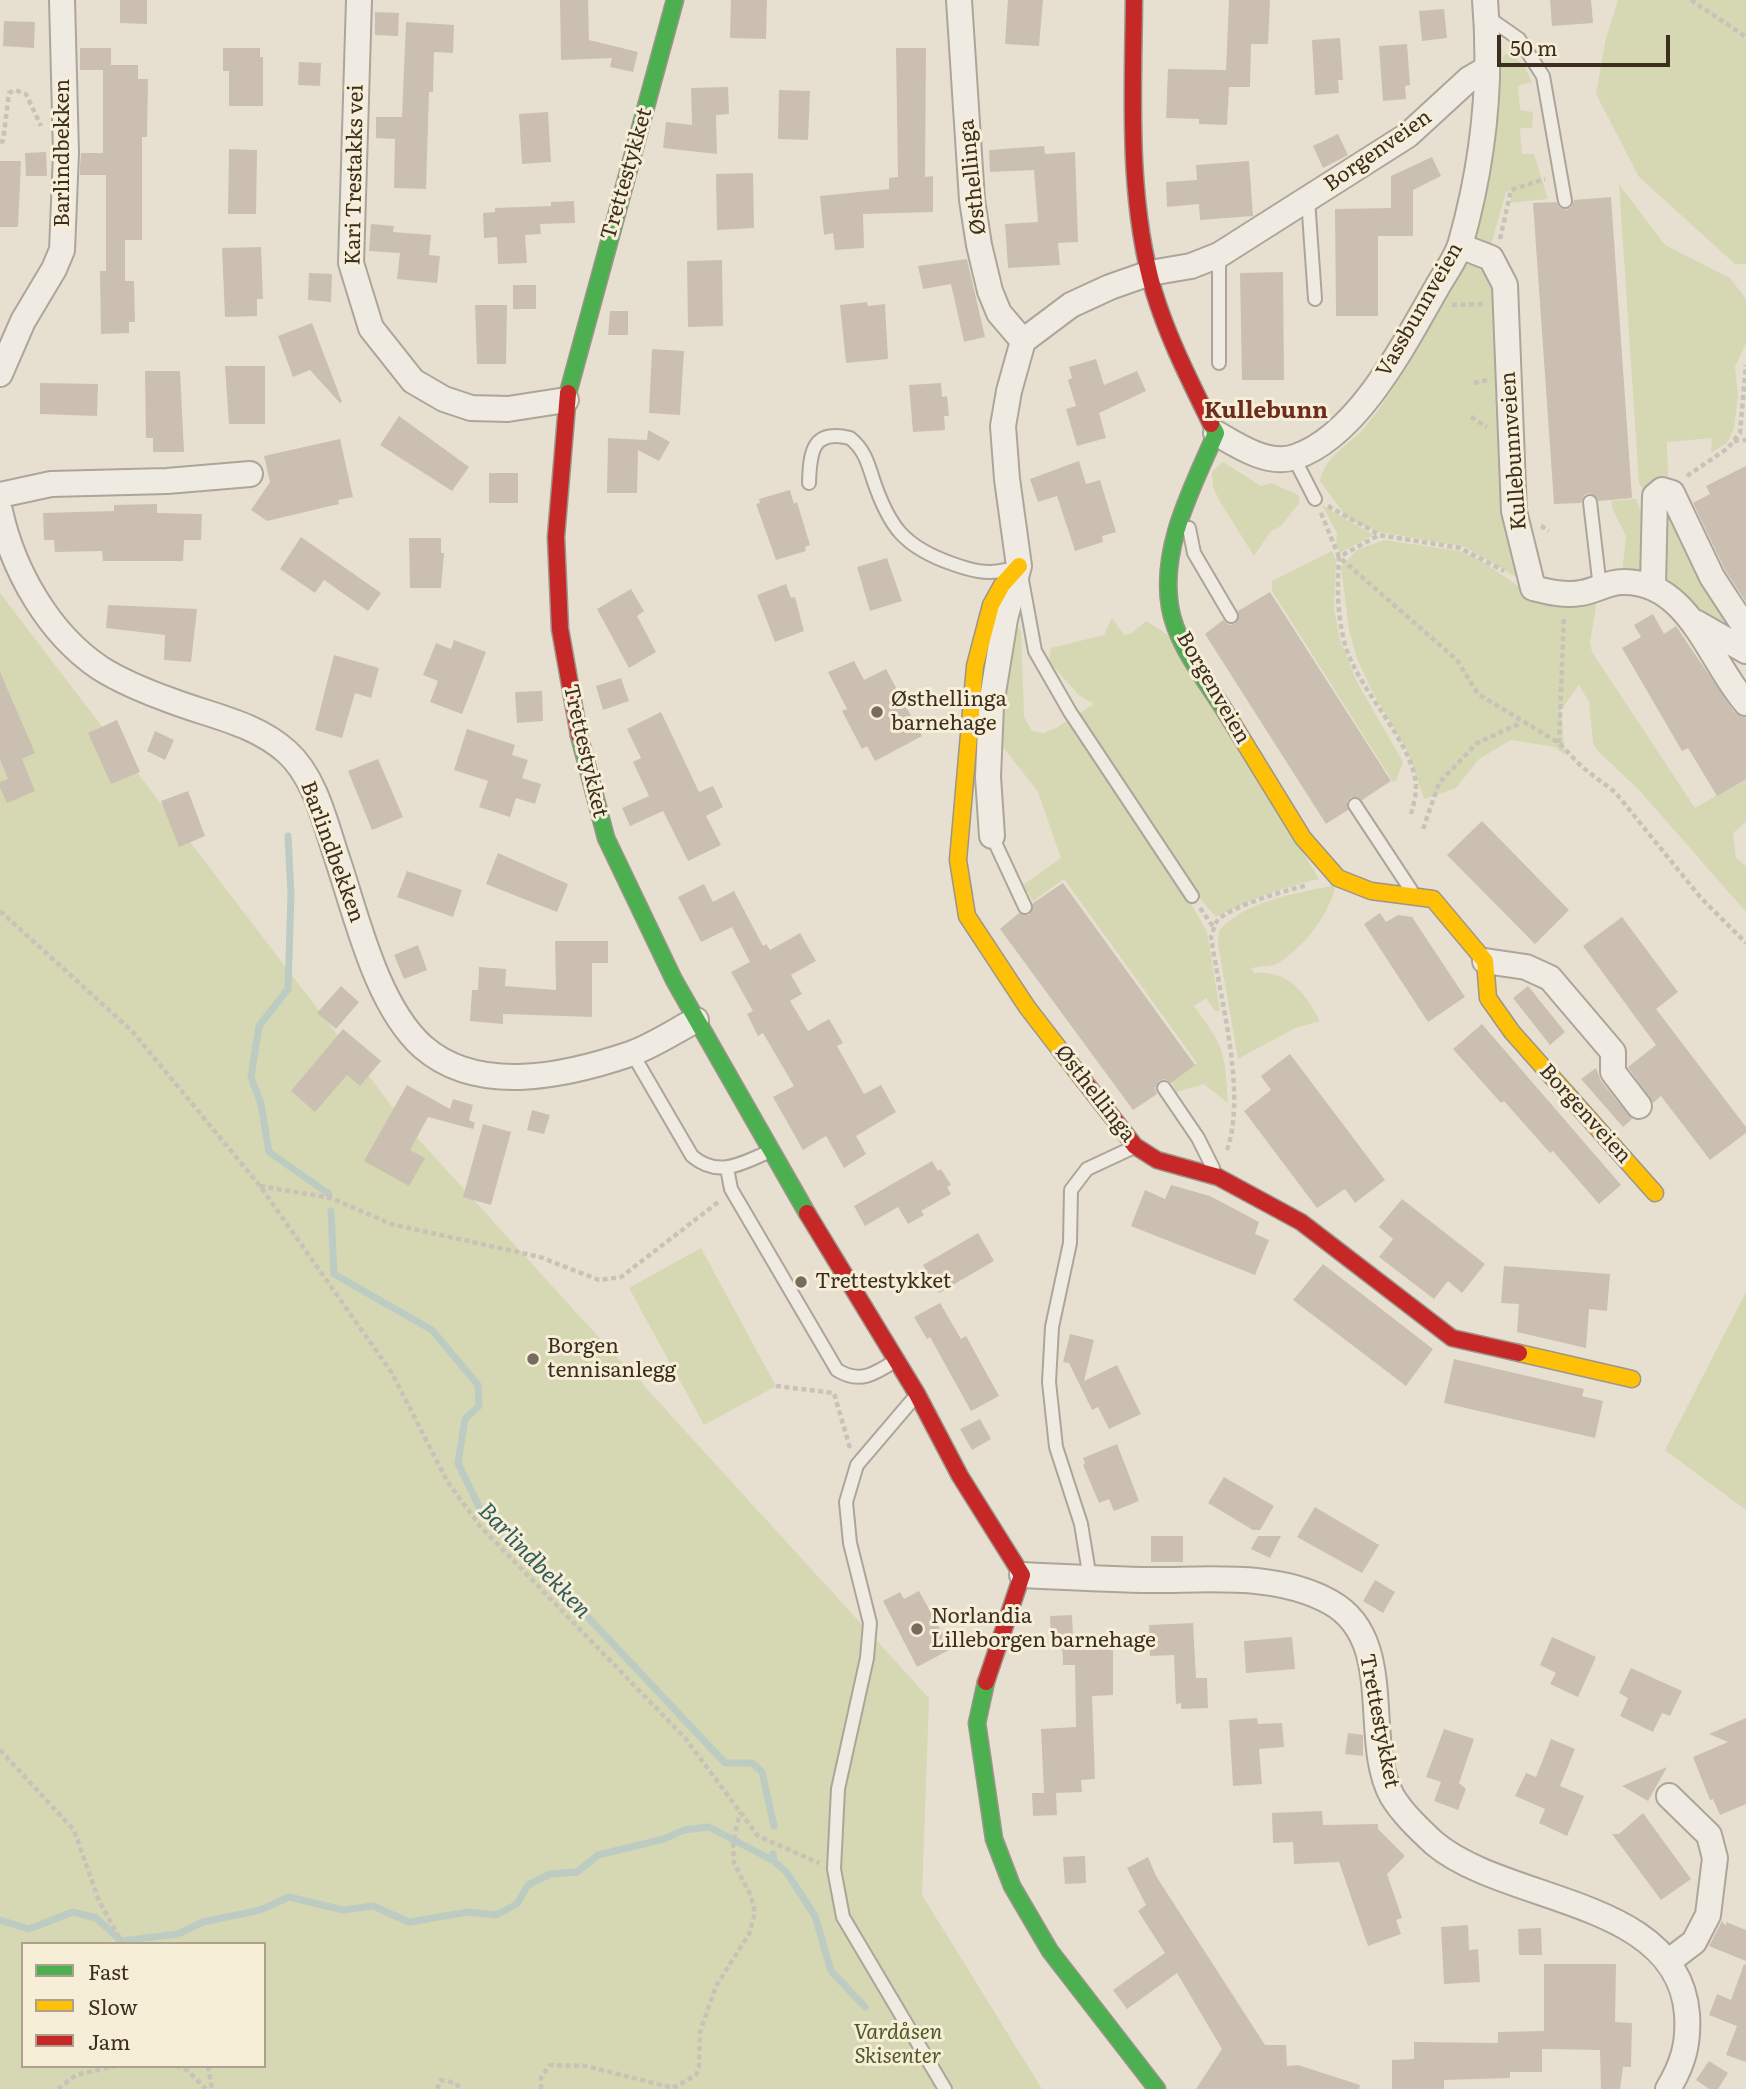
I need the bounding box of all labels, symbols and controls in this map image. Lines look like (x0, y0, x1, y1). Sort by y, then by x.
scale bar (1501, 21, 1674, 65)
text: 50 m (1510, 31, 1557, 62)
street label: Barlindbekken (50, 79, 76, 227)
street label: Kari Trestakks vei (341, 84, 369, 266)
street label: Trettestykket (596, 105, 658, 243)
street label: Borgenveien (1319, 105, 1437, 197)
street label: Østhellinga (954, 118, 992, 236)
street label: Vassbunnveien (1371, 238, 1469, 382)
street label: Kullebunnveien (1496, 371, 1532, 531)
district label: Kullebunn (1204, 397, 1328, 425)
street label: Borgenveien (1171, 627, 1255, 749)
street label: Trettestykket (557, 682, 613, 820)
place label: Østhellinga barnehage (891, 687, 1007, 737)
marker: Østhellinga barnehage (869, 704, 885, 720)
street label: Barlindbekken (295, 778, 369, 926)
street label: Østhellinga (1049, 1041, 1141, 1147)
street label: Borgenveien (1534, 1059, 1636, 1169)
place label: Trettestykket (815, 1269, 951, 1295)
marker: Trettestykket (793, 1274, 809, 1290)
place label: Borgen tennisanlegg (547, 1334, 676, 1384)
marker: Borgen tennisanlegg (525, 1351, 541, 1367)
water label: Barlindbekken (472, 1497, 596, 1625)
place label: Norlandia Lilleborgen barnehage (931, 1604, 1156, 1654)
marker: Norlandia Lilleborgen barnehage (909, 1621, 925, 1637)
street label: Trettestykket (1354, 1652, 1404, 1790)
legend (21, 1942, 266, 2068)
text: Fast (88, 1955, 129, 1986)
text: Slow (88, 1990, 138, 2021)
park label: Vardåsen Skisenter (854, 2020, 942, 2070)
text: Jam (88, 2025, 130, 2056)

